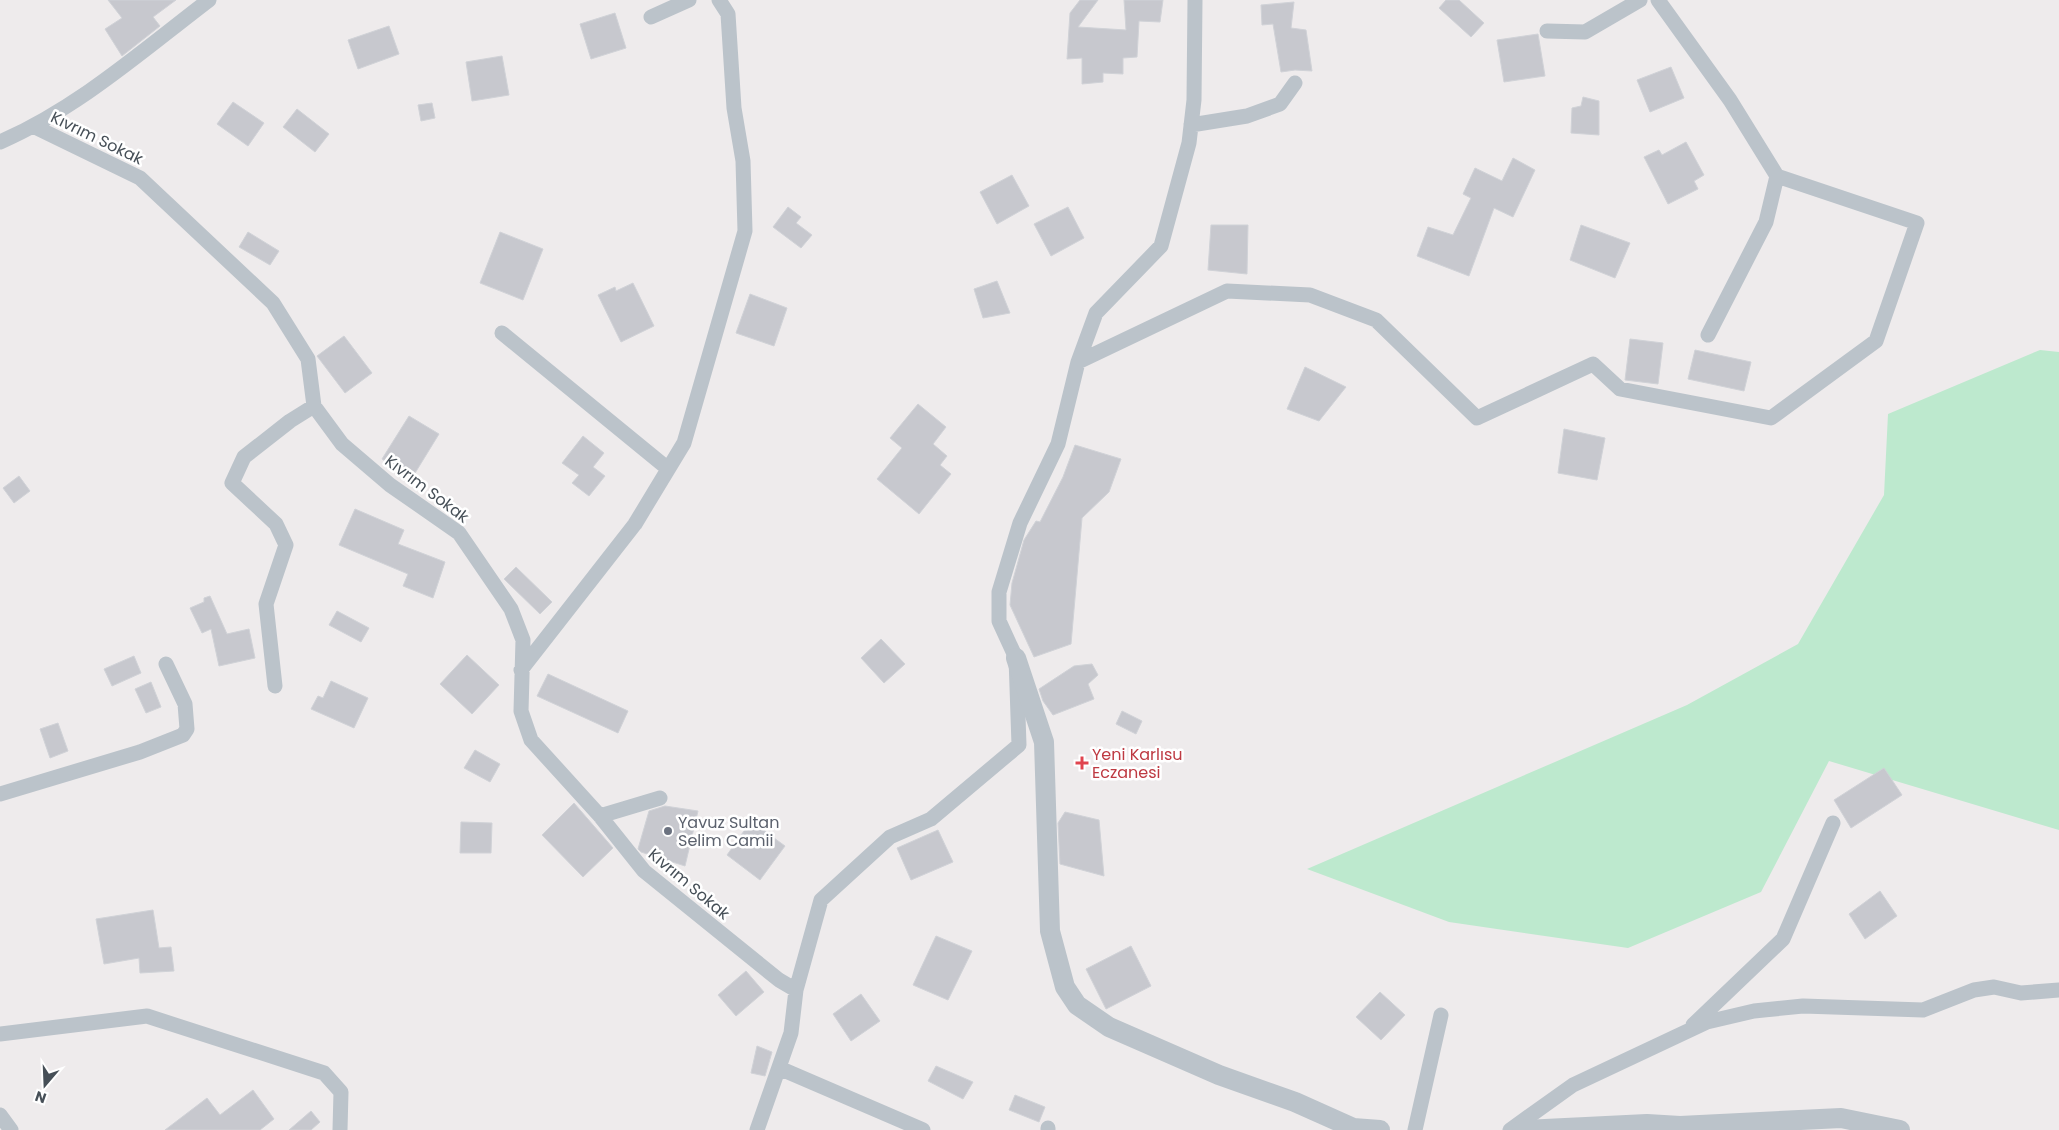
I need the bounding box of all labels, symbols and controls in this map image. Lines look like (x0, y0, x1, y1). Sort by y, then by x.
street label: Kıvrım Sokak (47, 106, 148, 171)
street label: Kıvrım Sokak (380, 450, 474, 529)
place label: Yeni Karlısu Eczanesi (1092, 743, 1183, 784)
marker: Yeni Karlısu Eczanesi (1076, 757, 1088, 769)
place label: Yavuz Sultan Selim Camii (678, 811, 779, 852)
marker: Yavuz Sultan Selim Camii (662, 825, 674, 837)
street label: Kıvrım Sokak (643, 843, 735, 925)
north arrow (20, 1060, 70, 1110)
text: N (33, 1086, 49, 1108)

